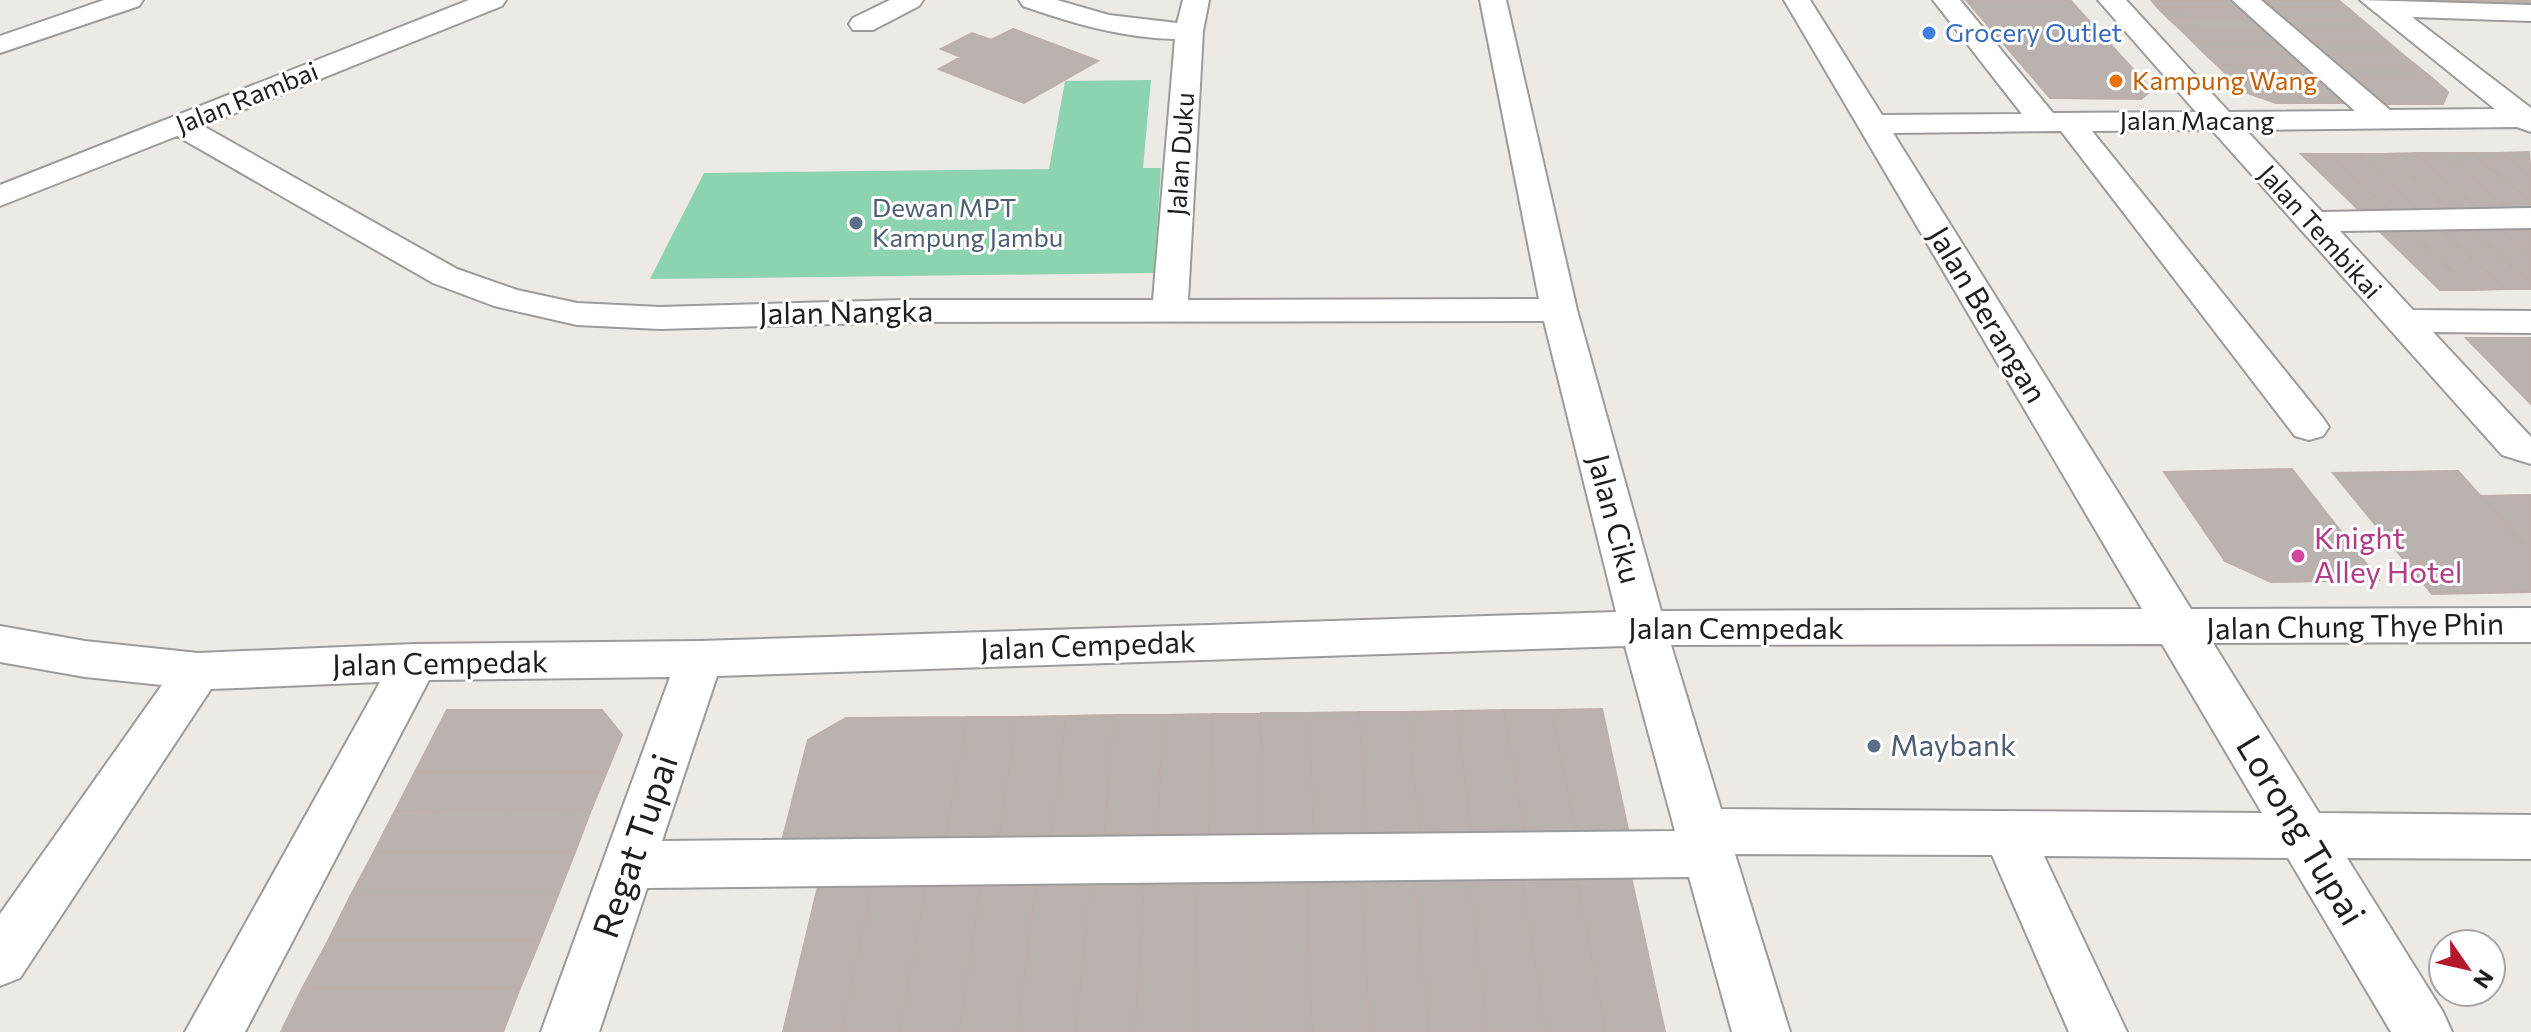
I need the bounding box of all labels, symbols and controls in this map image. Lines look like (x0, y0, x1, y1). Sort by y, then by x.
place label: Grocery Outlet (1945, 16, 2122, 47)
marker: Grocery Outlet (1920, 24, 1938, 42)
street label: Jalan Rambai (171, 54, 322, 139)
place label: Kampung Wang (2132, 64, 2317, 95)
marker: Kampung Wang (2107, 72, 2125, 90)
street label: Jalan Duku (1160, 91, 1199, 217)
street label: Jalan Macang (2120, 104, 2274, 135)
street label: Jalan Tembikai (2253, 158, 2389, 304)
place label: Dewan MPT Kampung Jambu (872, 191, 1063, 252)
marker: Dewan MPT Kampung Jambu (847, 214, 865, 232)
street label: Jalan Berangan (1922, 219, 2056, 409)
street label: Jalan Nangka (758, 290, 933, 331)
street label: Jalan Ciku (1581, 450, 1651, 587)
place label: Knight Alley Hotel (2314, 518, 2462, 589)
marker: Knight Alley Hotel (2289, 547, 2307, 565)
street label: Jalan Chung Thye Phin (2206, 603, 2504, 646)
street label: Jalan Cempedak (1628, 608, 1844, 645)
street label: Jalan Cempedak (979, 621, 1197, 666)
street label: Jalan Cempedak (332, 641, 548, 682)
place label: Maybank (1890, 725, 2016, 762)
street label: Lorong Tupai (2229, 726, 2377, 932)
marker: Maybank (1865, 737, 1883, 755)
street label: Regat Tupai (581, 748, 685, 943)
north arrow (2427, 928, 2507, 1008)
text: N (2468, 965, 2500, 994)

